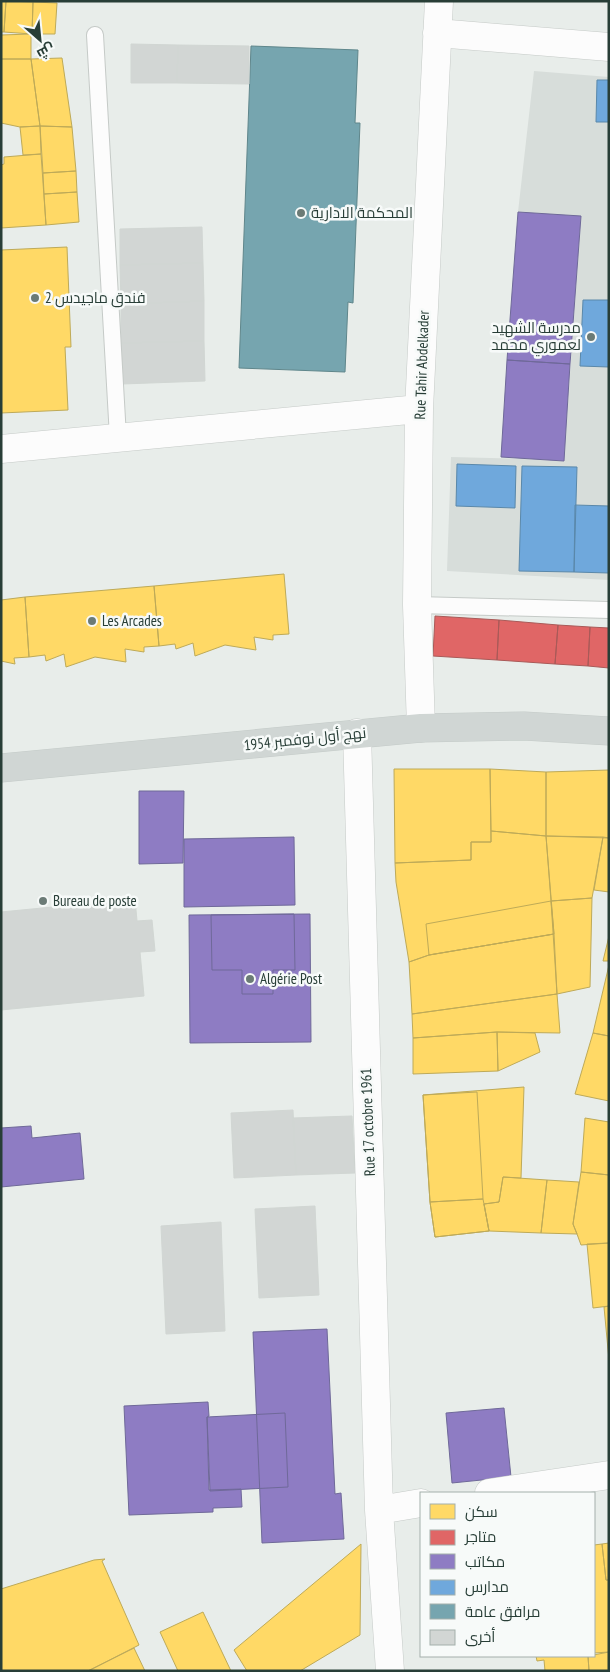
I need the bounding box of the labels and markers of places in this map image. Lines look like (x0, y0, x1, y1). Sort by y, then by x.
place label: المحكمة الادارية (311, 203, 413, 222)
marker: المحكمة الادارية (295, 207, 307, 219)
place label: فندق ماجيدس 2 (45, 288, 146, 308)
marker: فندق ماجيدس 2 (29, 292, 41, 304)
place label: مدرسة الشهيد لعموري محمد (491, 318, 581, 357)
marker: مدرسة الشهيد لعموري محمد (585, 331, 597, 343)
place label: Les Arcades (102, 611, 162, 630)
marker: Les Arcades (86, 615, 98, 627)
place label: Bureau de poste (53, 891, 137, 910)
marker: Bureau de poste (37, 895, 49, 907)
place label: Algérie Post (260, 969, 322, 988)
marker: Algérie Post (244, 973, 256, 985)

